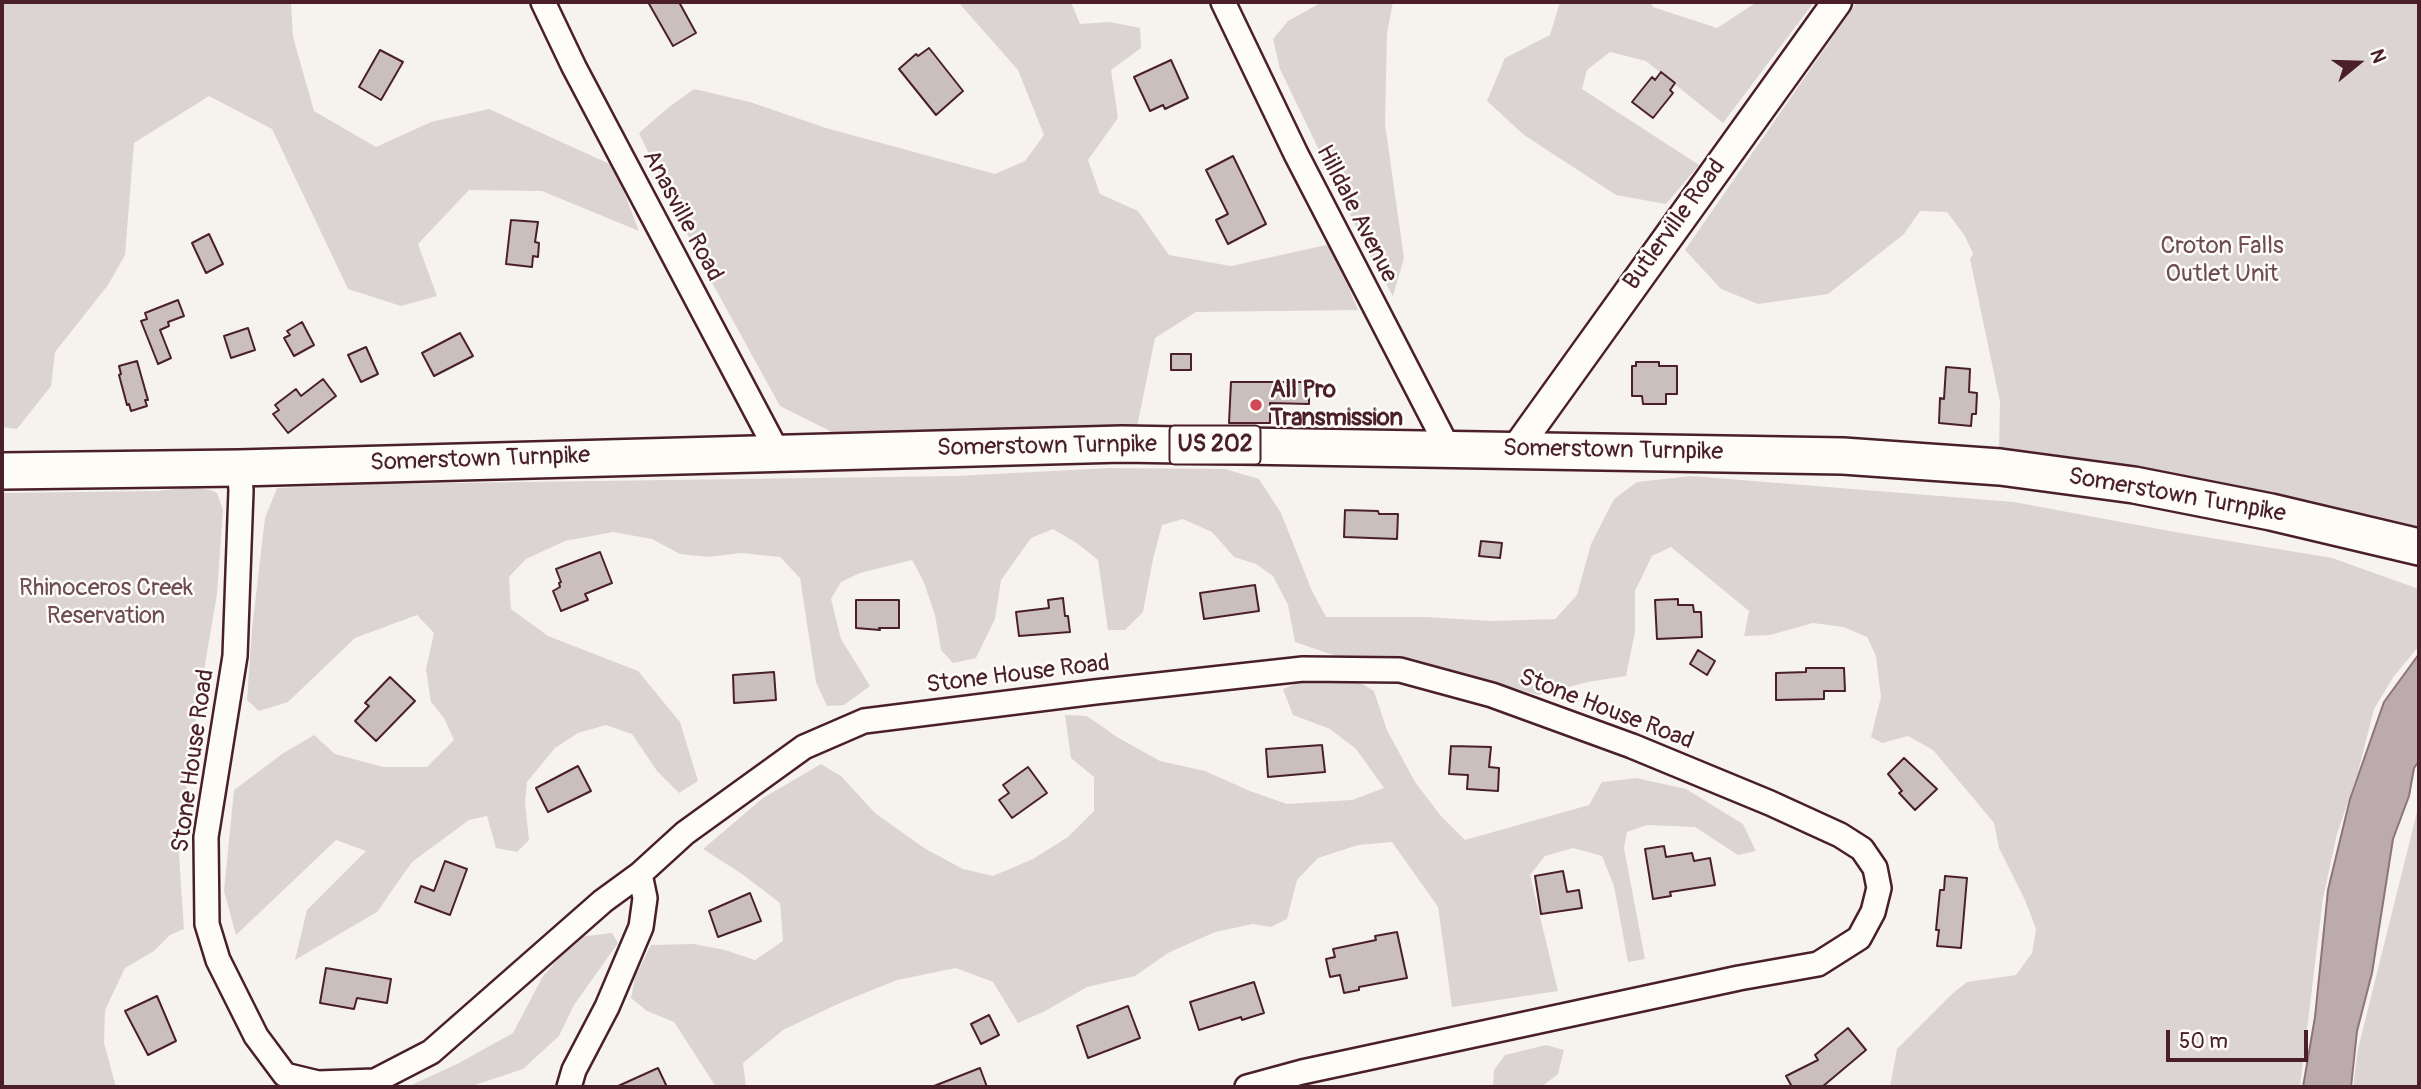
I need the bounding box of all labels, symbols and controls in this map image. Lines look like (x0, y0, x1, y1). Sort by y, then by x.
north arrow (2323, 28, 2393, 98)
text: N (2364, 46, 2391, 66)
street label: Hilldale Avenue (1309, 140, 1403, 288)
street label: Anasville Road (635, 146, 729, 286)
street label: Butlerville Road (1618, 154, 1732, 296)
park label: Croton Falls Outlet Unit (2160, 233, 2284, 289)
place label: All Pro Transmission (1270, 377, 1403, 433)
marker: All Pro Transmission (1248, 397, 1264, 413)
road number: US 202 (1170, 426, 1260, 464)
street label: Somerstown Turnpike (937, 431, 1157, 463)
street label: Somerstown Turnpike (1503, 435, 1723, 467)
street label: Somerstown Turnpike (369, 442, 591, 478)
street label: Somerstown Turnpike (2066, 463, 2288, 529)
park label: Rhinoceros Creek Reservation (19, 575, 193, 631)
street label: Stone House Road (925, 649, 1111, 701)
street label: Stone House Road (1515, 663, 1697, 757)
street label: Stone House Road (167, 668, 221, 854)
scale bar (2169, 1016, 2311, 1060)
text: 50 m (2179, 1028, 2228, 1055)

